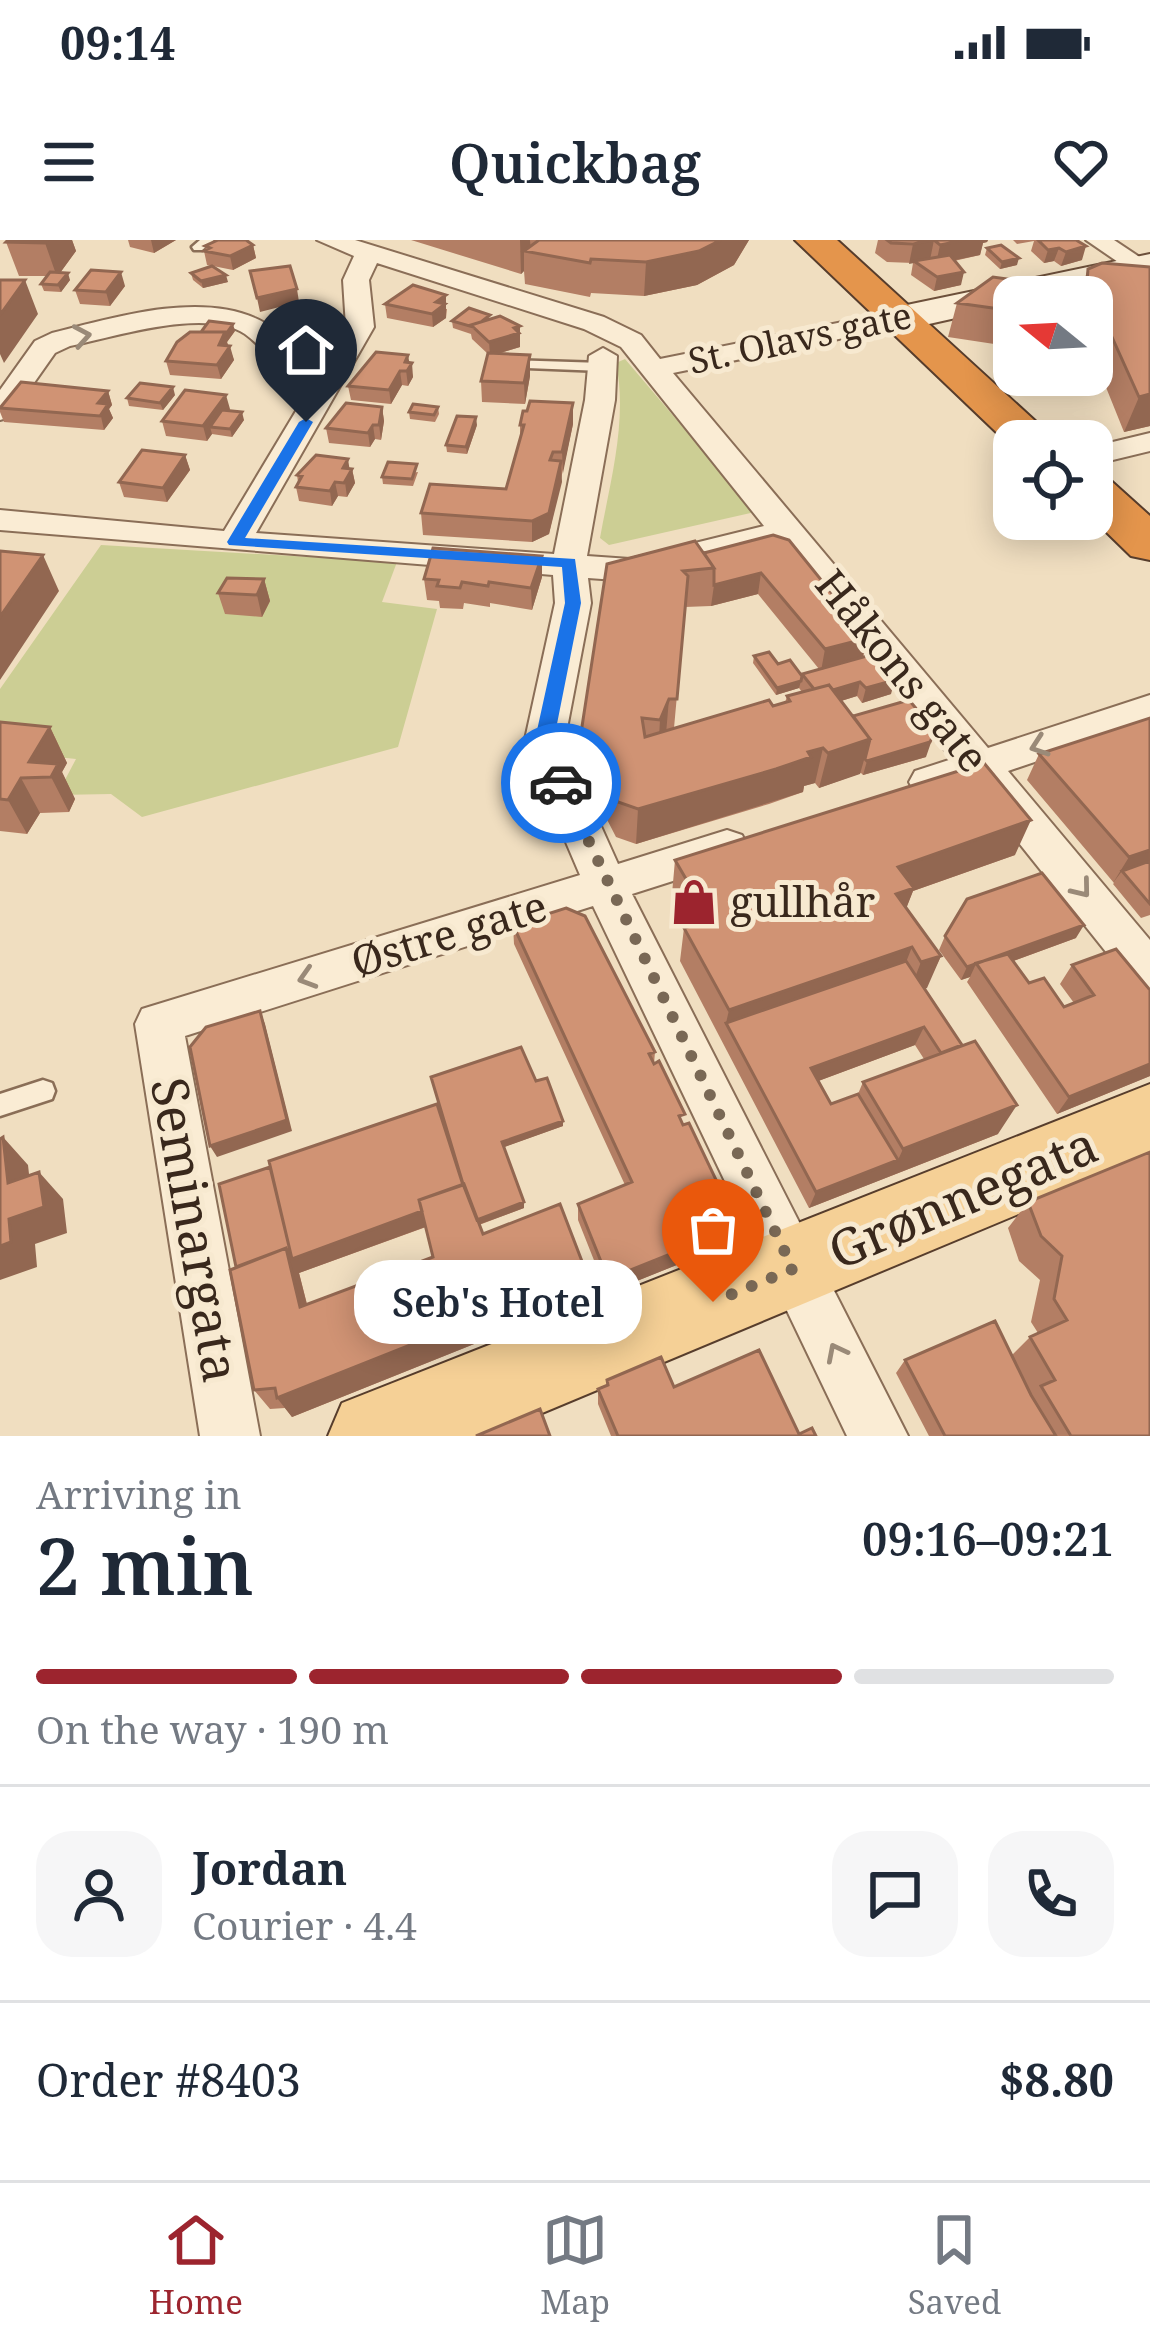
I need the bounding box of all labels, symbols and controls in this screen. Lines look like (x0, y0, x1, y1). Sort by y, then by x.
text: 09:14 (60, 12, 175, 73)
text: Quickbag (449, 125, 701, 199)
icon: menu (36, 129, 102, 195)
icon: heart (1048, 129, 1114, 195)
north arrow (993, 276, 1113, 396)
map controls (993, 276, 1113, 540)
street label: St. Olavs gate (684, 290, 916, 385)
pin (255, 299, 357, 422)
icon: home (273, 317, 339, 383)
one-way arrow (71, 324, 91, 349)
button: locate (993, 420, 1113, 540)
street label: Håkons gate (804, 557, 1003, 783)
courier (501, 723, 621, 843)
one-way arrow (1030, 732, 1051, 756)
icon: car (528, 750, 594, 816)
place label: gullhår (730, 872, 876, 929)
one-way arrow (1067, 875, 1089, 897)
street label: Østre gate (344, 876, 553, 989)
shop icon: gullhår (669, 877, 719, 927)
one-way arrow (297, 964, 318, 989)
street label: Seminargata (136, 1072, 258, 1387)
street label: Grønnegata (817, 1108, 1107, 1284)
pin (662, 1179, 764, 1302)
icon: bag (680, 1197, 746, 1263)
callout: Seb's Hotel (353, 1260, 641, 1344)
text: Seb's Hotel (392, 1275, 604, 1328)
one-way arrow (827, 1343, 850, 1365)
text: Arriving in (36, 1467, 242, 1520)
text: 09:16–09:21 (862, 1508, 1114, 1569)
text: 2 min (36, 1512, 254, 1618)
text: On the way · 190 m (36, 1702, 389, 1755)
button: person (36, 1831, 162, 1957)
button: chat (832, 1831, 958, 1957)
button: phone (988, 1831, 1114, 1957)
text: Jordan (192, 1837, 347, 1898)
text: Courier · 4.4 (192, 1898, 417, 1951)
text: Order #8403 (36, 2049, 301, 2110)
text: $8.80 (999, 2049, 1114, 2110)
tab: Home (149, 2207, 243, 2324)
tab: Map (540, 2207, 610, 2324)
tab: Saved (908, 2207, 1001, 2324)

